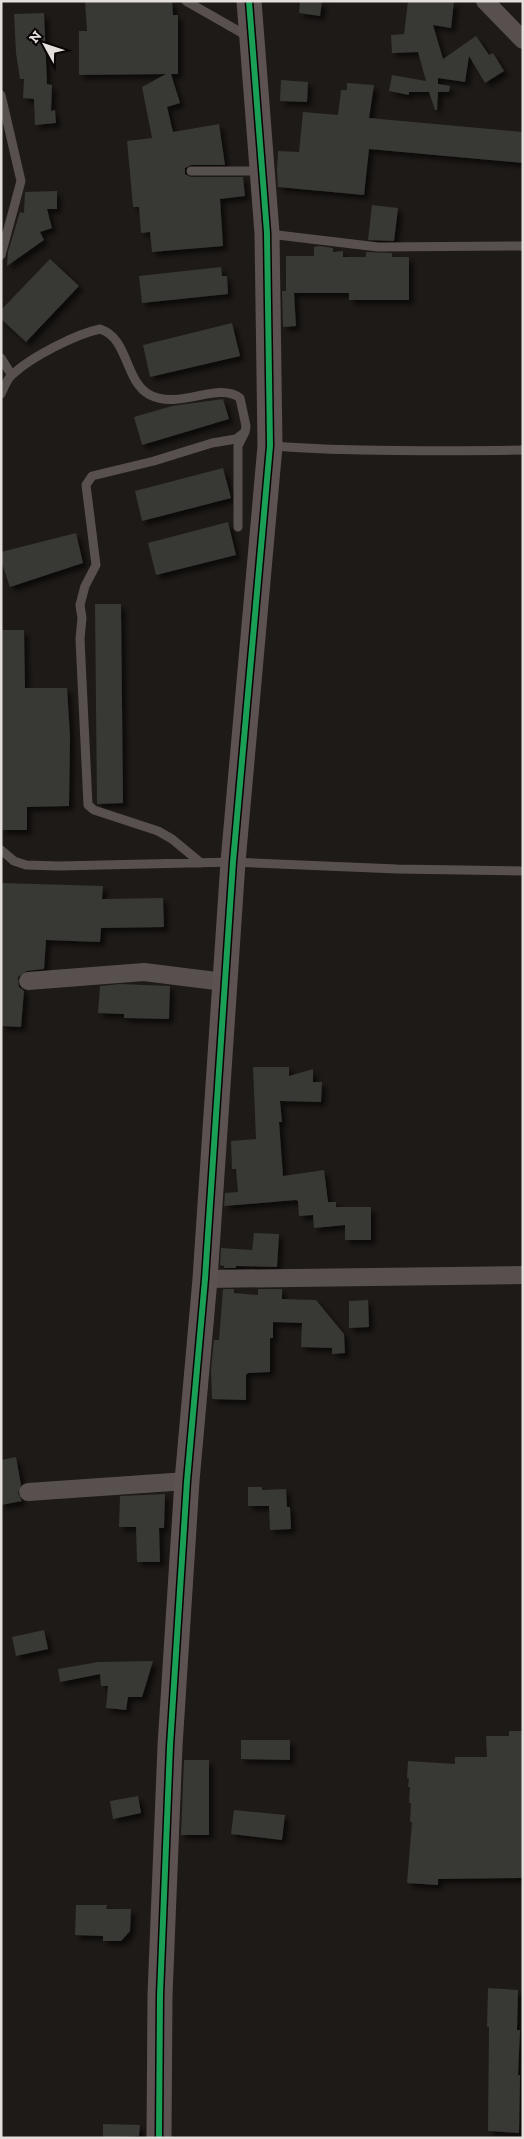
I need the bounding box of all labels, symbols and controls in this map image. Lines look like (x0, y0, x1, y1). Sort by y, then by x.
north arrow (20, 20, 70, 70)
text: N (25, 27, 46, 47)

